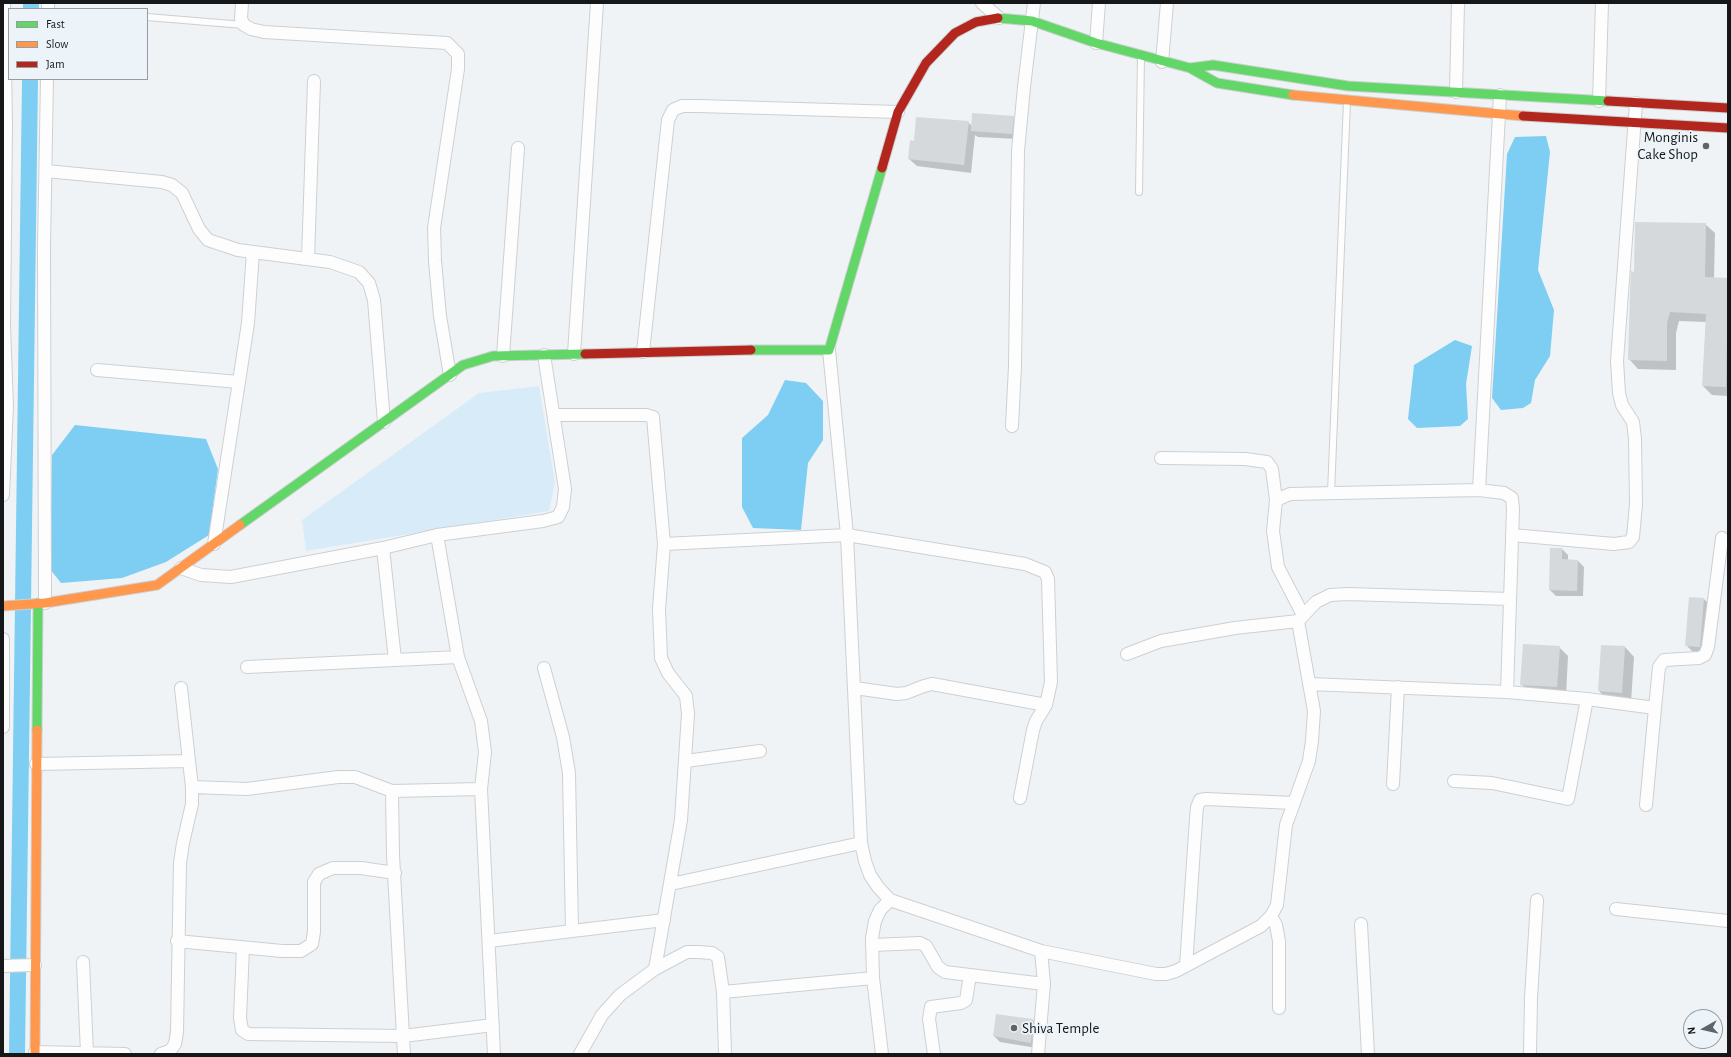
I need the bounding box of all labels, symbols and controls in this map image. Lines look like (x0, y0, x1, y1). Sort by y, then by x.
legend (8, 8, 148, 80)
text: Fast (46, 18, 65, 30)
text: Slow (46, 38, 68, 50)
text: Jam (46, 58, 65, 70)
place label: Monginis Cake Shop (1638, 128, 1698, 163)
marker: Monginis Cake Shop (1701, 141, 1711, 151)
north arrow (1683, 1009, 1723, 1049)
place label: Shiva Temple (1022, 1019, 1099, 1037)
marker: Shiva Temple (1009, 1023, 1019, 1033)
text: N (1686, 1026, 1698, 1035)

